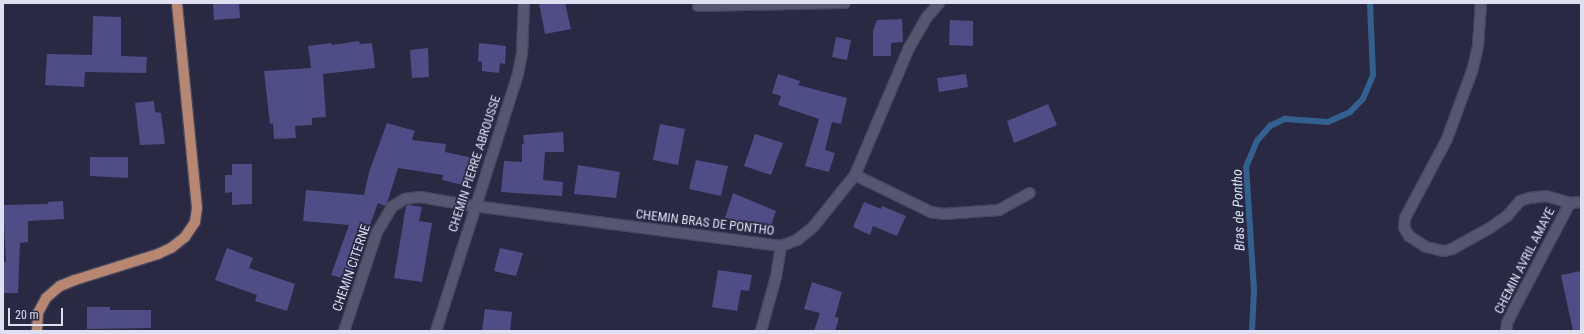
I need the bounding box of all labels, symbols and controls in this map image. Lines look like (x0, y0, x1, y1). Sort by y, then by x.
street label: CHEMIN PIERRE ABROUSSE (446, 94, 504, 234)
water label: Bras de Pontho (1228, 169, 1248, 251)
street label: CHEMIN AVRIL AMAYE (1491, 205, 1559, 317)
street label: CHEMIN BRAS DE PONTHO (635, 207, 775, 239)
street label: CHEMIN CITERNE (330, 222, 374, 314)
scale bar (10, 300, 65, 326)
text: 20 m (15, 308, 39, 322)

